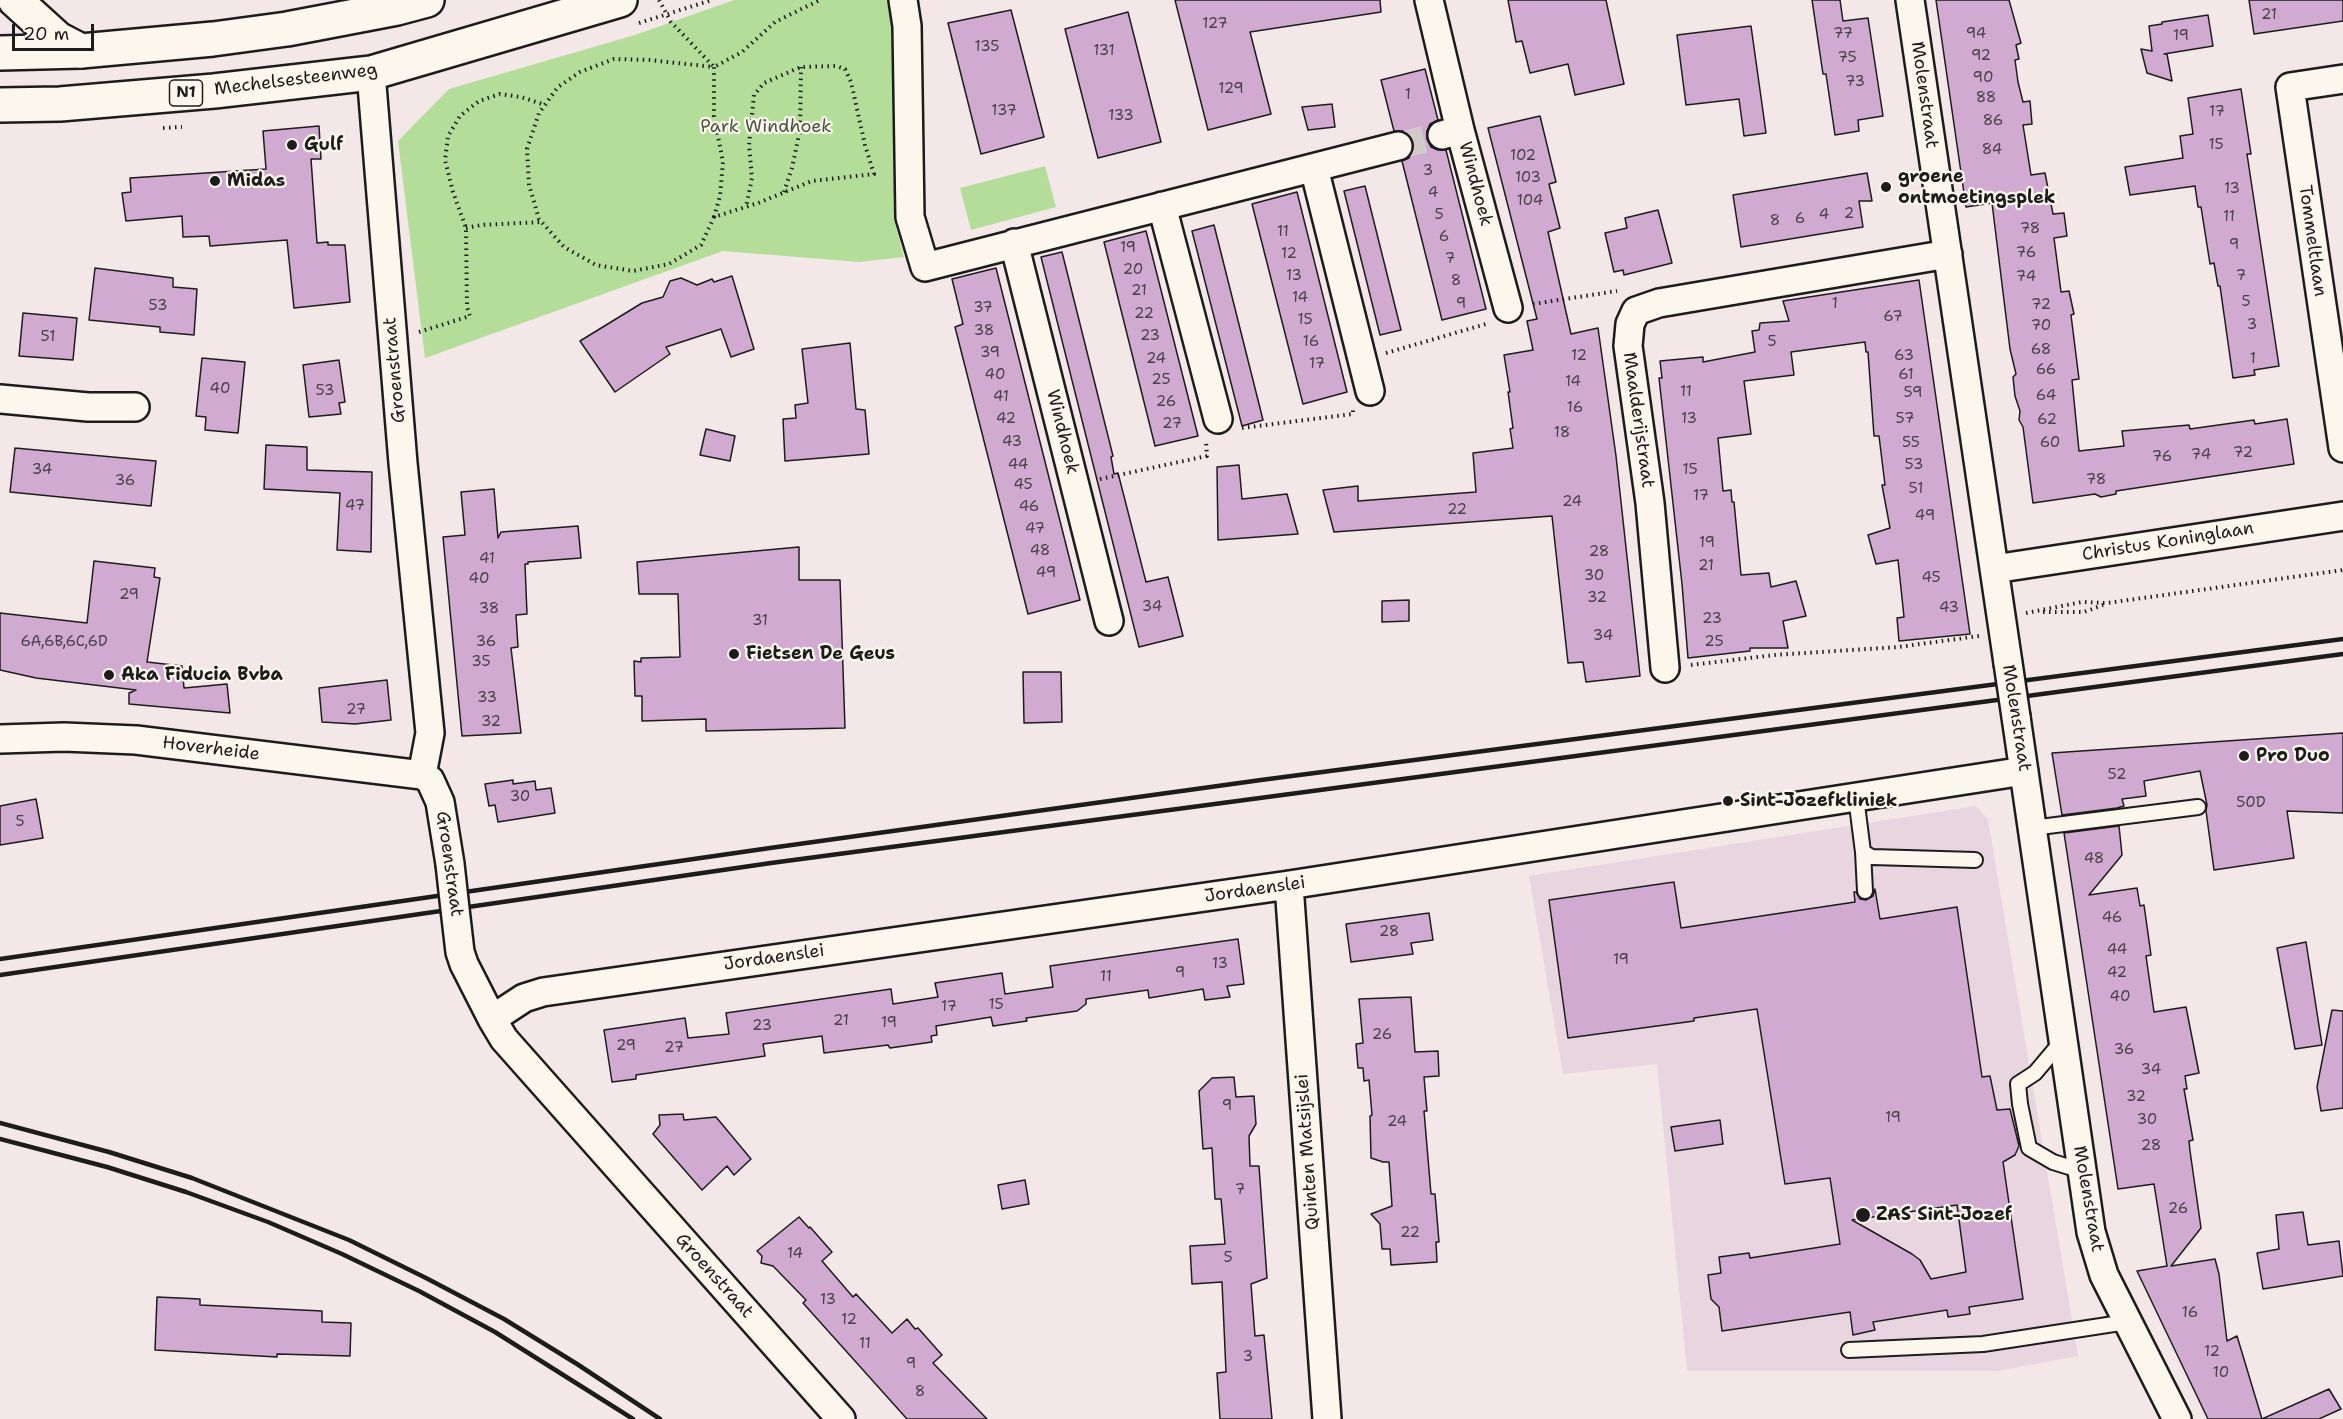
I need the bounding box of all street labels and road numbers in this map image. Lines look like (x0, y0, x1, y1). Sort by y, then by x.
street label: Molenstraat (1906, 40, 1942, 150)
street label: Mechelsesteenweg (213, 59, 379, 101)
road number: N1 (170, 80, 202, 106)
street label: Windhoek (1453, 139, 1497, 229)
street label: Tommeltlaan (2293, 184, 2331, 298)
street label: Groenstraat (380, 316, 410, 424)
street label: Maalderijstraat (1618, 351, 1658, 489)
street label: Windhoek (1041, 387, 1083, 477)
street label: Christus Koninglaan (2081, 518, 2255, 566)
street label: Molenstraat (1997, 663, 2035, 773)
street label: Hoverheide (161, 732, 261, 766)
street label: Groenstraat (431, 810, 467, 918)
street label: Jordaenslei (1203, 872, 1307, 908)
street label: Jordaenslei (722, 940, 826, 976)
street label: Quinten Matsijslei (1292, 1073, 1324, 1231)
street label: Molenstraat (2068, 1144, 2108, 1254)
street label: Groenstraat (670, 1229, 758, 1323)

